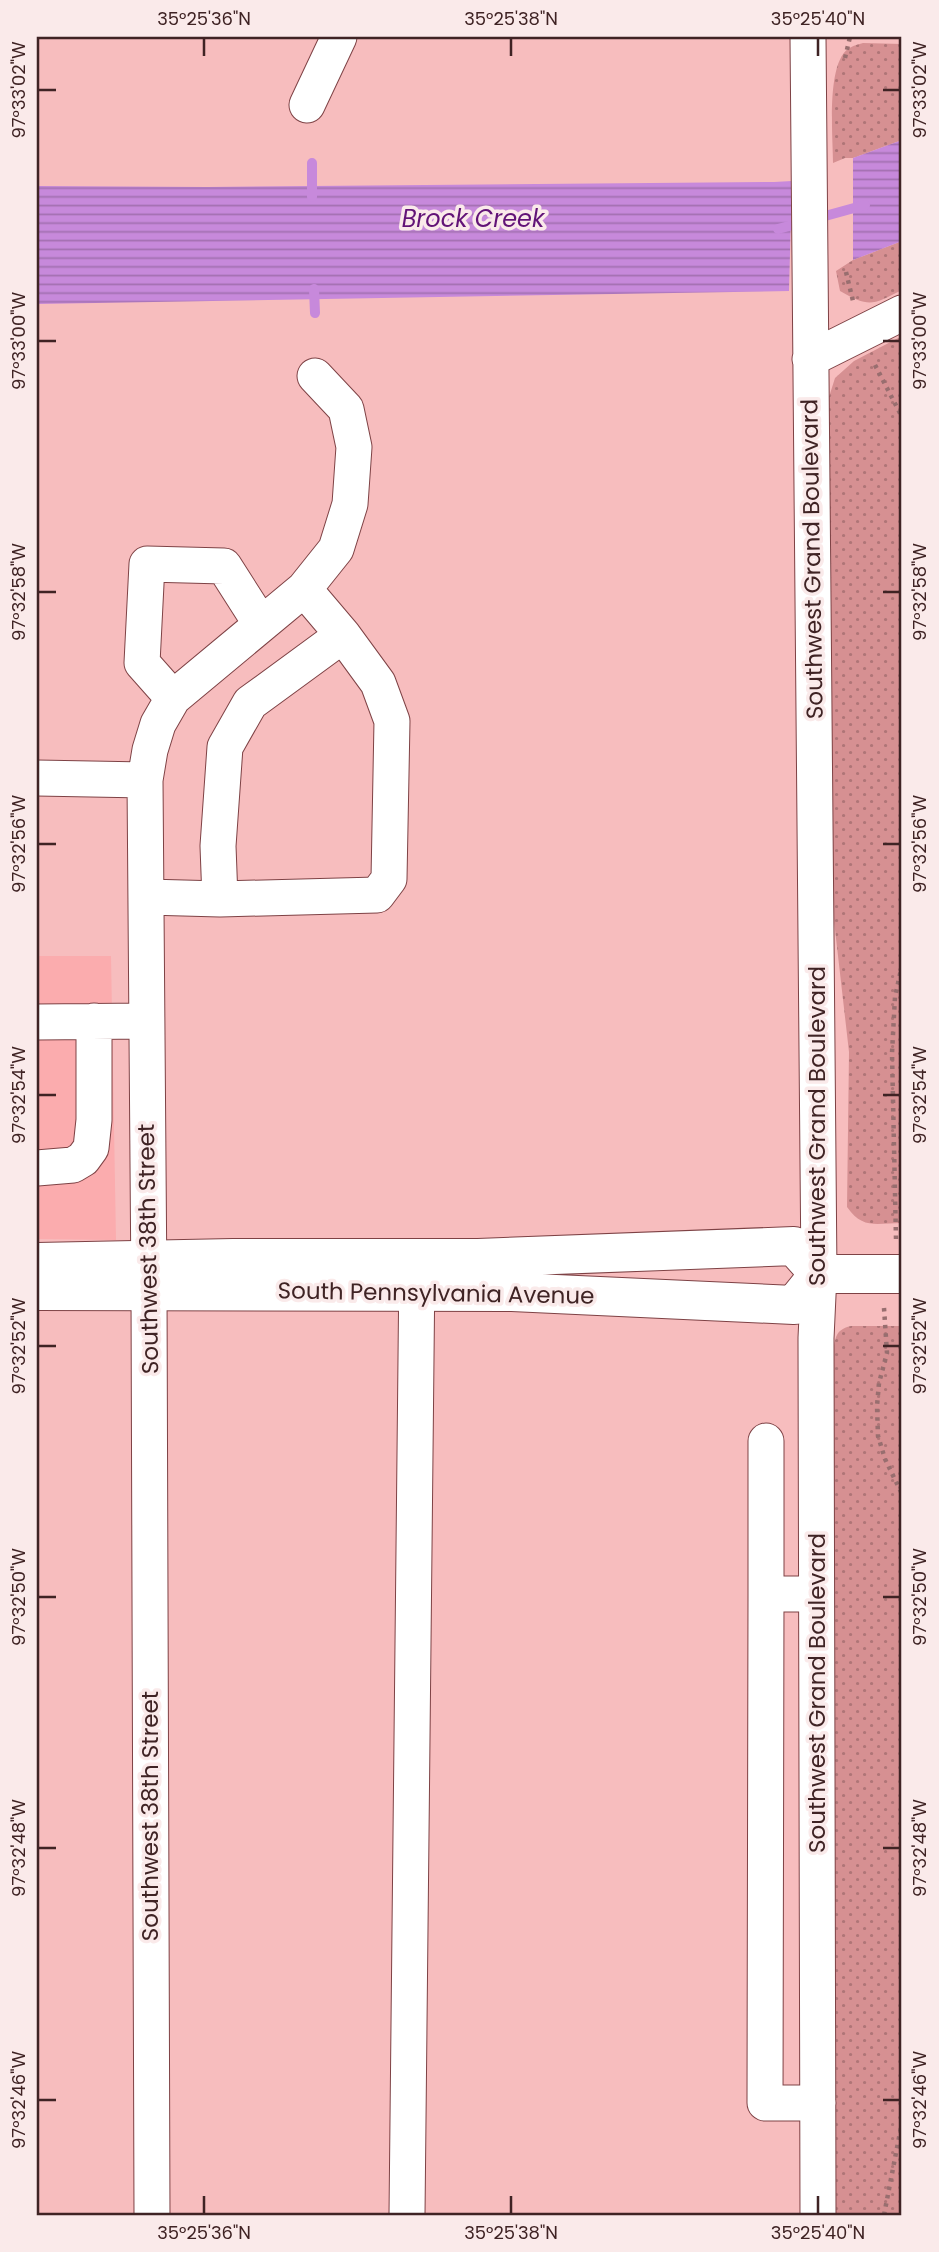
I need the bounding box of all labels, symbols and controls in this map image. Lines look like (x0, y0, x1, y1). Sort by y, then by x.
text: 35°25'36"N (157, 6, 251, 31)
text: 35°25'38"N (464, 6, 558, 31)
text: 35°25'40"N (771, 6, 865, 31)
text: 97°33'02"W (6, 41, 31, 139)
text: 97°33'02"W (907, 41, 932, 139)
water label: Brock Creek (402, 202, 546, 235)
text: 97°33'00"W (6, 292, 31, 390)
text: 97°33'00"W (907, 292, 932, 390)
street label: Southwest Grand Boulevard (793, 399, 831, 719)
text: 97°32'58"W (6, 543, 31, 641)
text: 97°32'58"W (907, 543, 932, 641)
text: 97°32'56"W (6, 795, 31, 893)
text: 97°32'56"W (907, 795, 932, 893)
street label: Southwest Grand Boulevard (801, 966, 833, 1286)
text: 97°32'54"W (6, 1046, 31, 1144)
text: 97°32'54"W (907, 1046, 932, 1144)
street label: Southwest 38th Street (130, 1124, 166, 1374)
street label: South Pennsylvania Avenue (277, 1274, 595, 1312)
text: 97°32'52"W (6, 1297, 31, 1394)
text: 97°32'52"W (907, 1297, 932, 1394)
street label: Southwest Grand Boulevard (801, 1533, 833, 1853)
text: 97°32'50"W (6, 1548, 31, 1646)
text: 97°32'50"W (907, 1548, 932, 1646)
street label: Southwest 38th Street (134, 1691, 166, 1941)
text: 97°32'48"W (6, 1799, 31, 1897)
text: 97°32'48"W (907, 1799, 932, 1897)
text: 97°32'46"W (6, 2051, 31, 2149)
text: 97°32'46"W (907, 2051, 932, 2149)
text: 35°25'36"N (157, 2220, 251, 2245)
text: 35°25'38"N (464, 2220, 558, 2245)
text: 35°25'40"N (771, 2220, 865, 2245)

